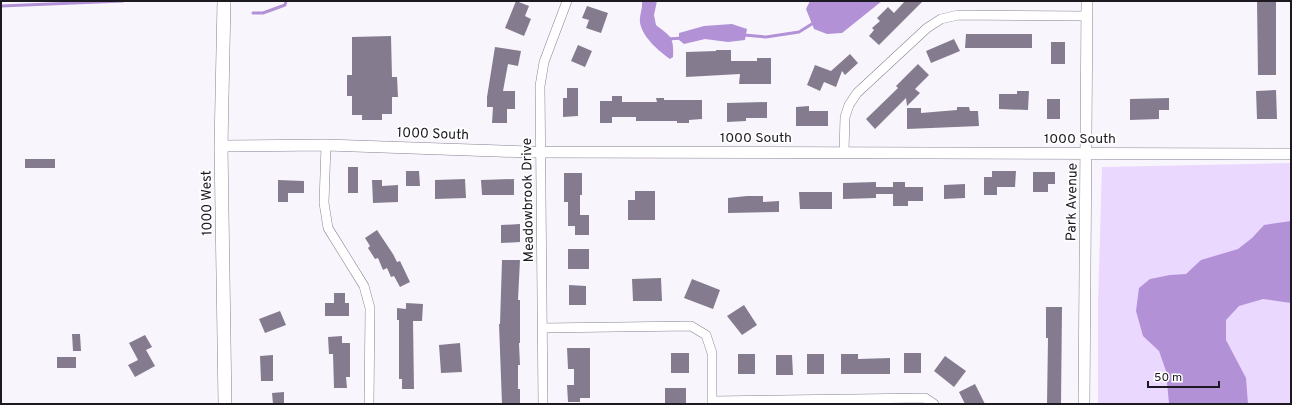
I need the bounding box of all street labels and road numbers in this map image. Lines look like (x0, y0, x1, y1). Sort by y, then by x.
street label: 1000 South (397, 125, 469, 144)
street label: 1000 South (720, 130, 792, 147)
street label: 1000 South (1044, 131, 1116, 148)
street label: Meadowbrook Drive (519, 138, 538, 262)
street label: Park Avenue (1063, 163, 1082, 241)
street label: 1000 West (198, 170, 217, 236)

